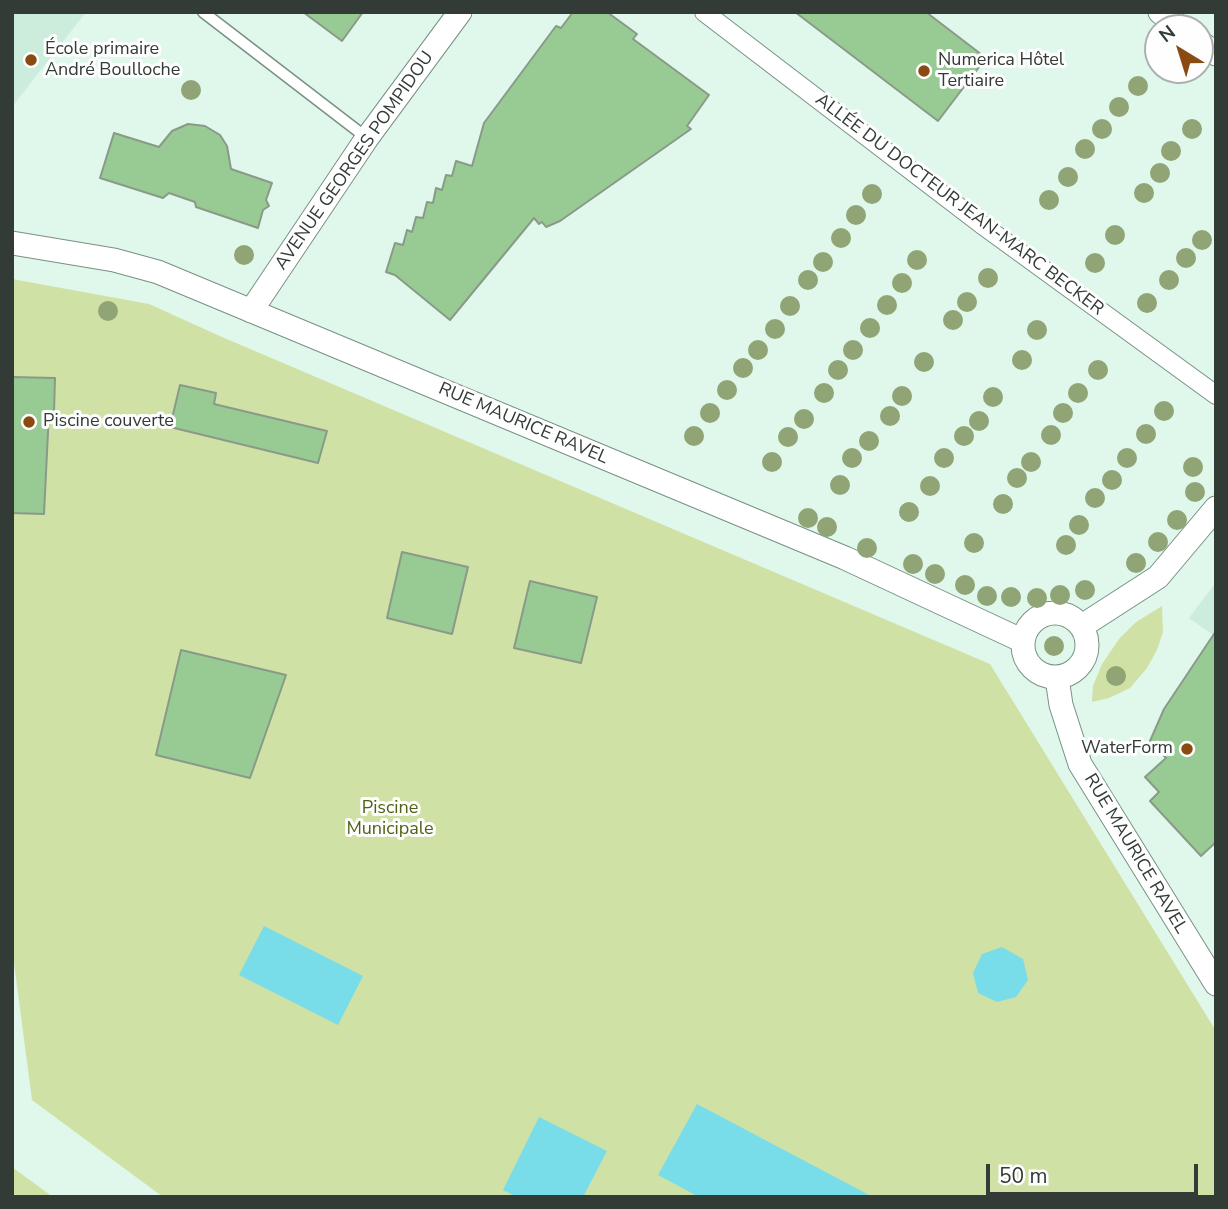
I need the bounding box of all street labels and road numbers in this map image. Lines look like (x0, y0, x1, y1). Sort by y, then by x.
street label: AVENUE GEORGES POMPIDOU (271, 48, 439, 274)
street label: ALLÉE DU DOCTEUR JEAN-MARC BECKER (811, 89, 1107, 321)
street label: RUE MAURICE RAVEL (435, 378, 611, 470)
street label: RUE MAURICE RAVEL (1079, 770, 1191, 938)

